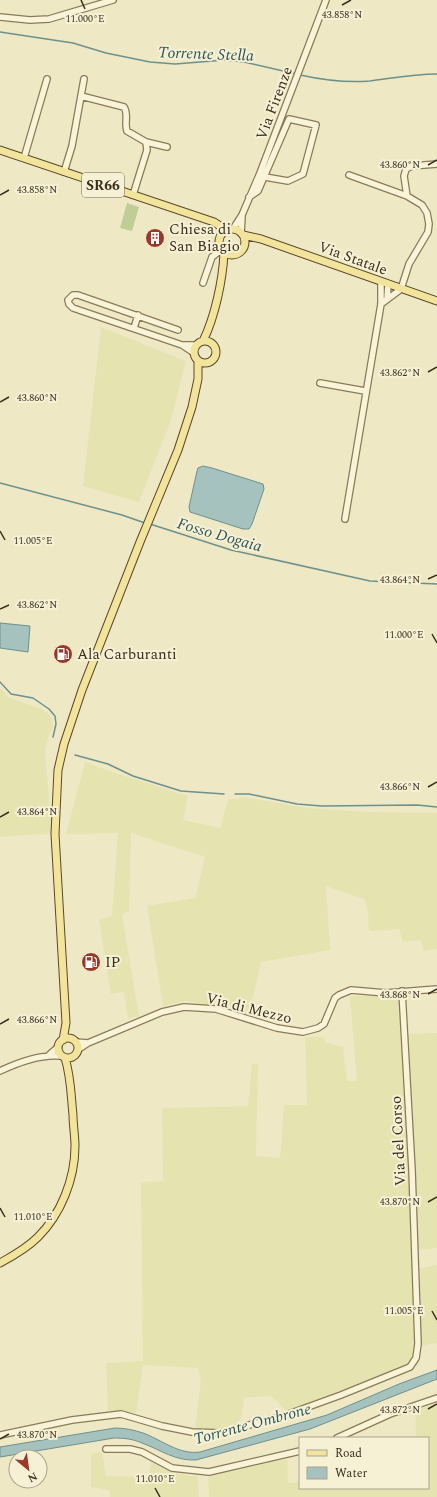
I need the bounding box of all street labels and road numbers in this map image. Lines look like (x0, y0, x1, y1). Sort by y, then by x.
street label: Via Firenze (250, 63, 299, 143)
road number: SR66 (82, 173, 124, 197)
street label: Via Statale (315, 235, 391, 282)
street label: Via di Mezzo (204, 987, 294, 1030)
street label: Via del Corso (385, 1095, 412, 1187)

